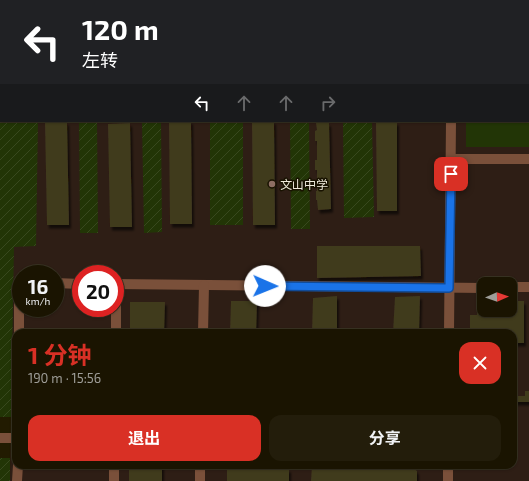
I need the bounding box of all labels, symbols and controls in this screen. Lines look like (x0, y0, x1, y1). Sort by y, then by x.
text: 120 m (82, 12, 159, 46)
icon: left (16, 16, 68, 68)
text: 左转 (82, 49, 118, 71)
icon: left (191, 92, 213, 114)
icon: ahead (233, 92, 255, 114)
icon: ahead (275, 92, 297, 114)
icon: right (317, 92, 339, 114)
pin (434, 157, 468, 191)
icon: arrive (440, 163, 462, 185)
place label: 文山中学 (280, 177, 328, 191)
marker: 文山中学 (267, 179, 277, 189)
speed limit sign: 20 (72, 265, 124, 317)
position arrow (244, 265, 286, 307)
text: 16 (28, 274, 48, 298)
north arrow (477, 277, 517, 317)
map controls (477, 277, 517, 317)
text: km/h (26, 295, 50, 307)
text: 1 分钟 (28, 340, 92, 369)
button: close (459, 342, 501, 384)
text: 190 m · 15:56 (28, 370, 101, 386)
button: 退出 (28, 415, 261, 461)
button: 分享 (269, 415, 501, 461)

